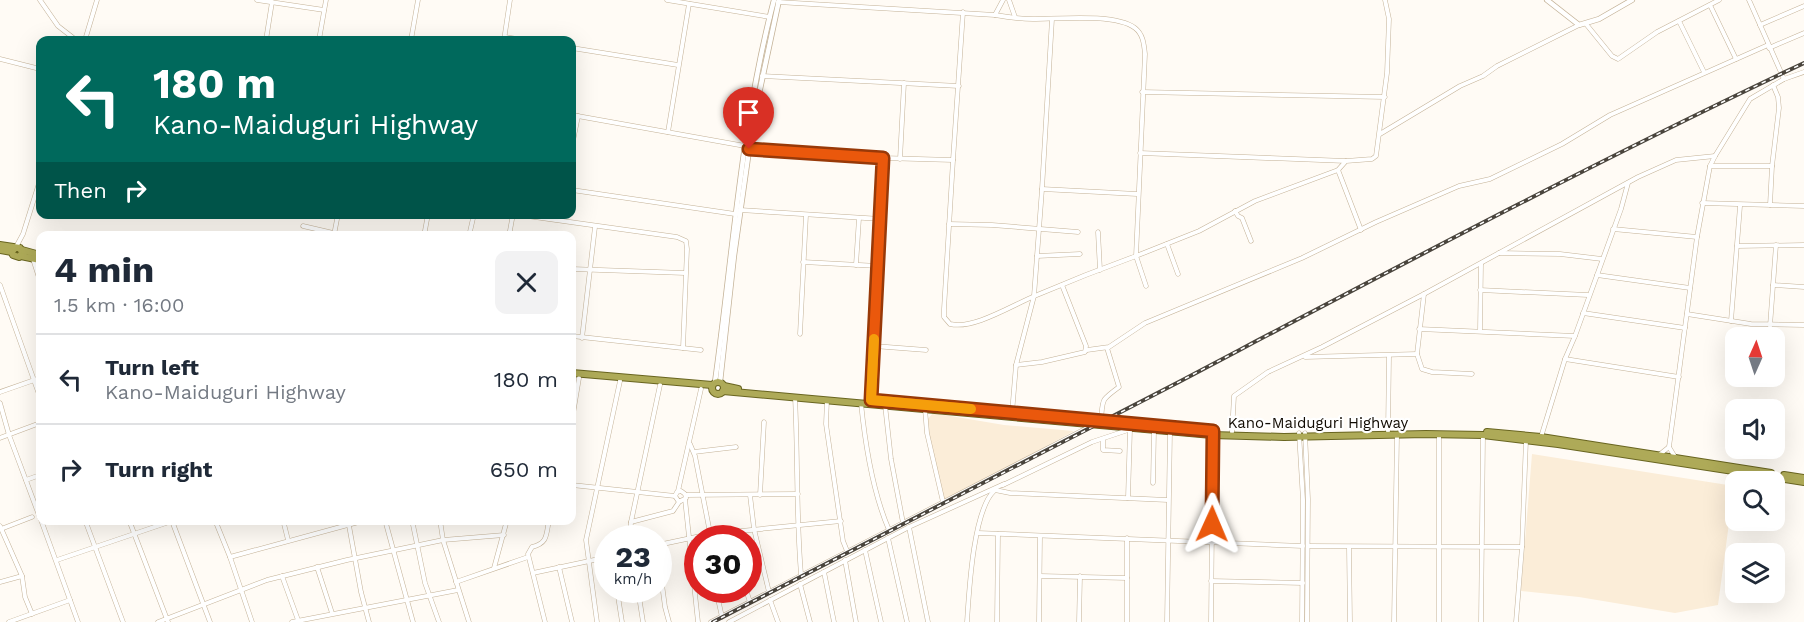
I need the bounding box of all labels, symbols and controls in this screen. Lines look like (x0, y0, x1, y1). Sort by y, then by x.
text: 180 m (153, 59, 276, 108)
icon: left (54, 60, 132, 138)
pin (723, 87, 774, 149)
icon: arrive (732, 96, 765, 129)
text: Kano-Maiduguri Highway (153, 109, 478, 141)
icon: right (119, 174, 152, 207)
text: Then (54, 178, 107, 203)
text: 4 min (54, 249, 154, 291)
button: close (495, 251, 558, 314)
text: 1.5 km · 16:00 (54, 293, 185, 317)
north arrow (1725, 327, 1785, 387)
map controls (1725, 327, 1785, 603)
text: Turn left (105, 355, 199, 380)
icon: left (54, 363, 87, 396)
text: 180 m (494, 367, 558, 392)
text: Kano-Maiduguri Highway (105, 380, 346, 404)
button: sound (1725, 399, 1785, 459)
street label: Kano-Maiduguri Highway (1228, 414, 1409, 432)
icon: right (54, 453, 87, 486)
text: Turn right (105, 457, 212, 482)
text: 650 m (490, 457, 558, 482)
button: search (1725, 471, 1785, 531)
position arrow (1180, 492, 1244, 556)
speed limit sign: 30 (684, 525, 762, 603)
text: 23 (615, 539, 651, 574)
button: layers (1725, 543, 1785, 603)
text: km/h (614, 570, 652, 588)

